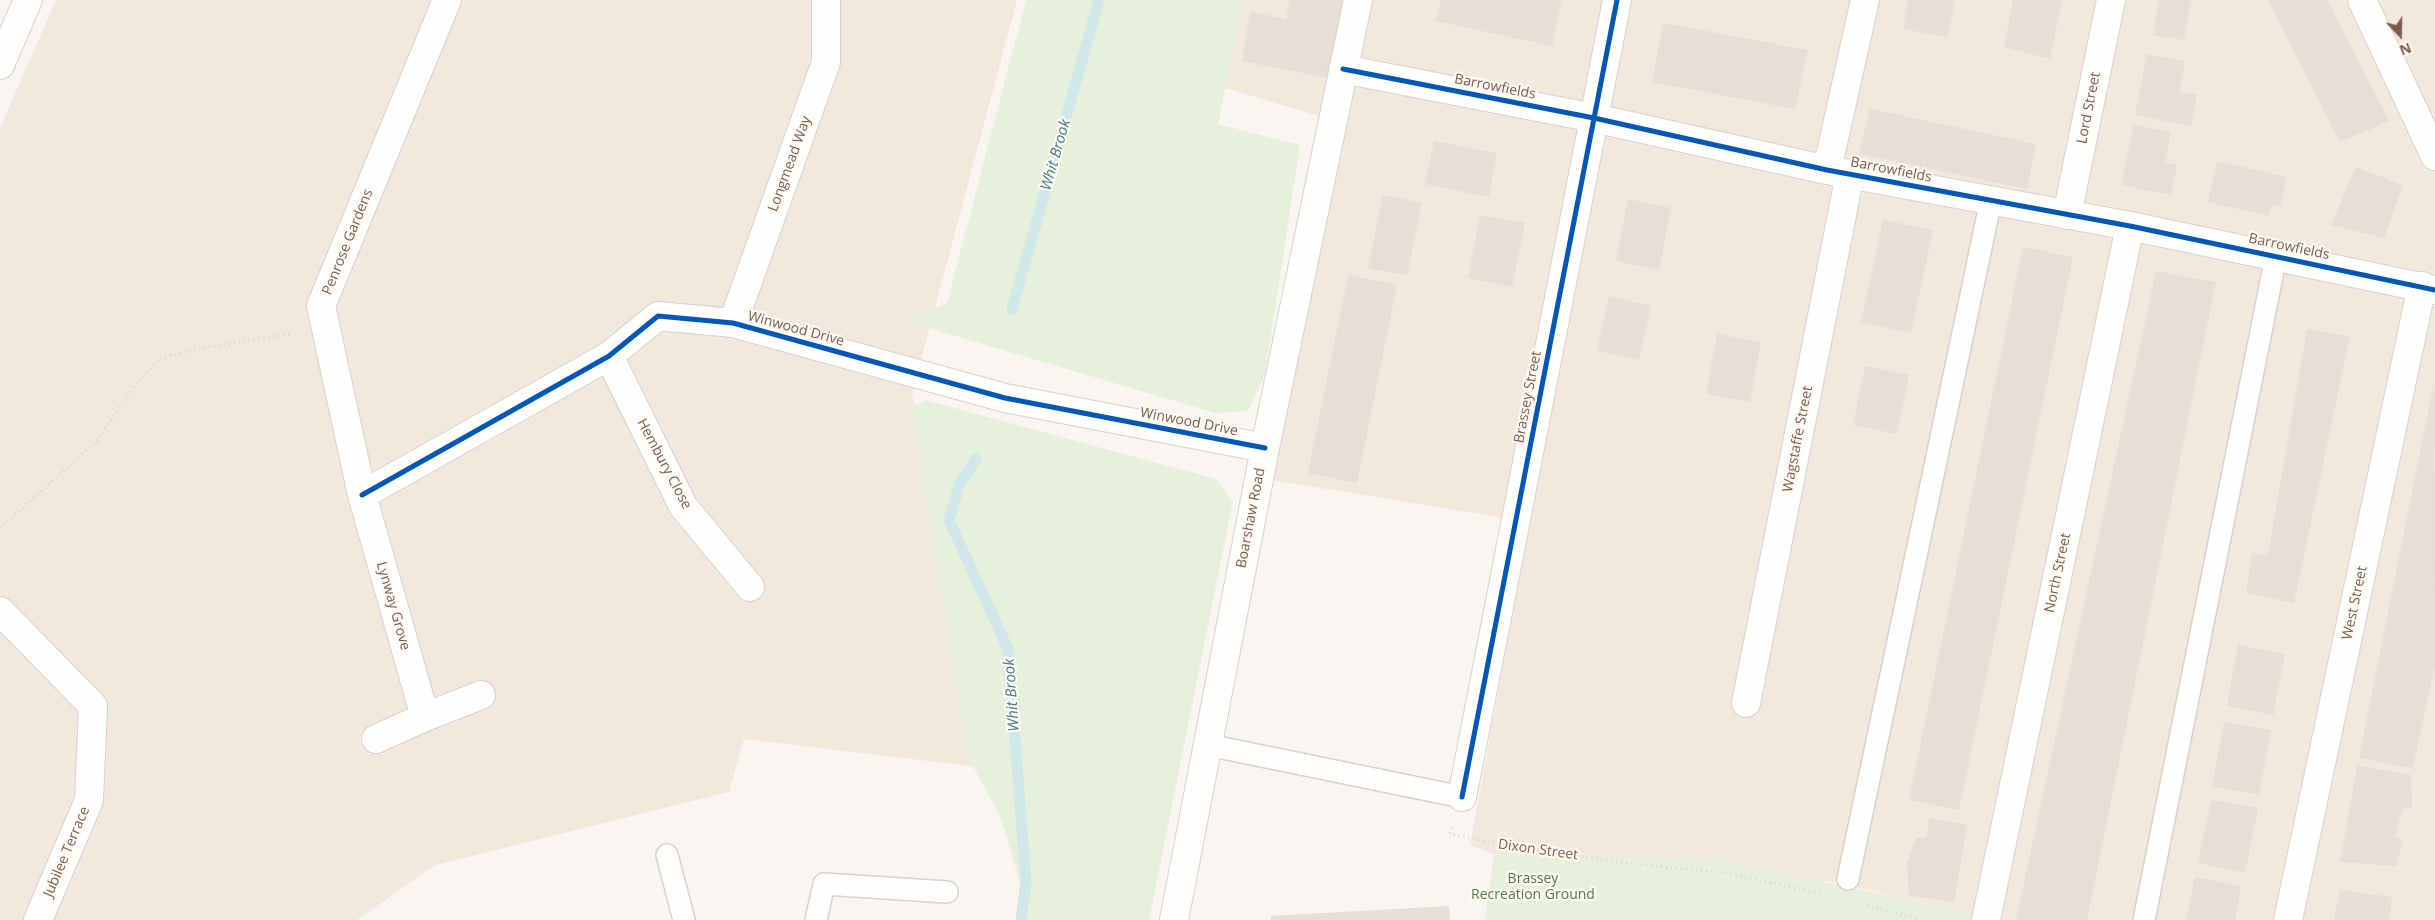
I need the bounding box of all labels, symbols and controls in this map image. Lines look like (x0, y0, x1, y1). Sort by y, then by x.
north arrow (2375, 10, 2425, 60)
text: N (2397, 39, 2414, 60)
street label: Barrowfields (1453, 71, 1537, 103)
street label: Lord Street (2074, 71, 2104, 145)
street label: Longmead Way (765, 114, 815, 214)
water label: Whit Brook (1037, 117, 1075, 193)
street label: Barrowfields (1849, 154, 1933, 186)
street label: Penrose Gardens (319, 187, 377, 297)
street label: Barrowfields (2247, 230, 2331, 264)
street label: Winwood Drive (746, 308, 846, 350)
street label: Brassey Street (1511, 350, 1545, 444)
street label: Wagstaffe Street (1779, 385, 1817, 493)
street label: Winwood Drive (1139, 404, 1239, 440)
street label: Hembury Close (633, 416, 695, 512)
street label: Boarshaw Road (1233, 466, 1269, 570)
street label: North Street (2041, 532, 2075, 614)
street label: Lynway Grove (372, 560, 414, 652)
street label: West Street (2339, 564, 2371, 642)
water label: Whit Brook (1000, 658, 1024, 732)
street label: Jubilee Terrace (40, 804, 94, 900)
street label: Dixon Street (1497, 836, 1579, 864)
park label: Brassey Recreation Ground (1471, 871, 1595, 904)

